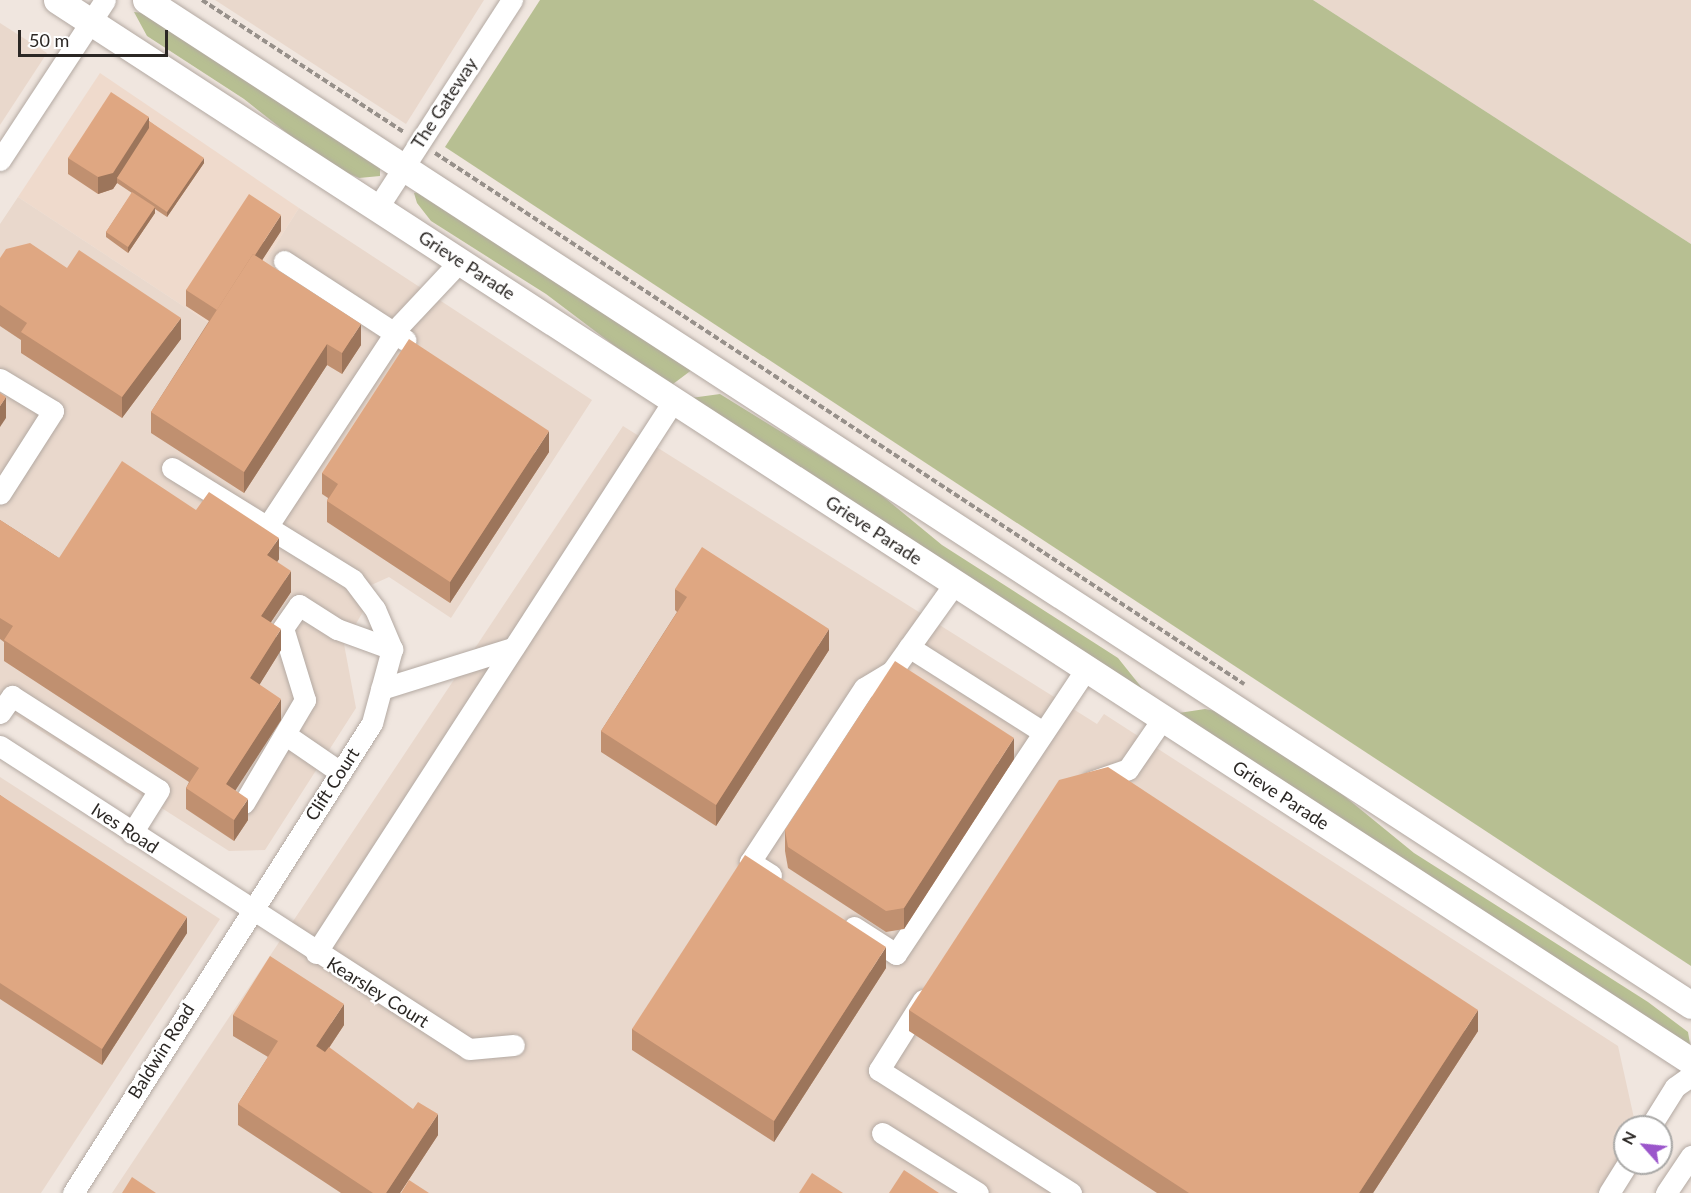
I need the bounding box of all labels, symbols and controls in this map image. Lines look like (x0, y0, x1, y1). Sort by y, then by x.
scale bar (21, 18, 171, 56)
text: 50 m (29, 29, 69, 51)
street label: The Gateway (407, 53, 481, 153)
street label: Grieve Parade (415, 226, 519, 304)
street label: Grieve Parade (822, 491, 926, 569)
street label: Clift Court (300, 743, 364, 825)
street label: Grieve Parade (1229, 756, 1333, 834)
street label: Ives Road (87, 798, 163, 858)
street label: Kearsley Court (323, 952, 433, 1032)
street label: Baldwin Road (123, 1000, 199, 1102)
north arrow (1613, 1115, 1673, 1175)
text: N (1617, 1128, 1640, 1147)

